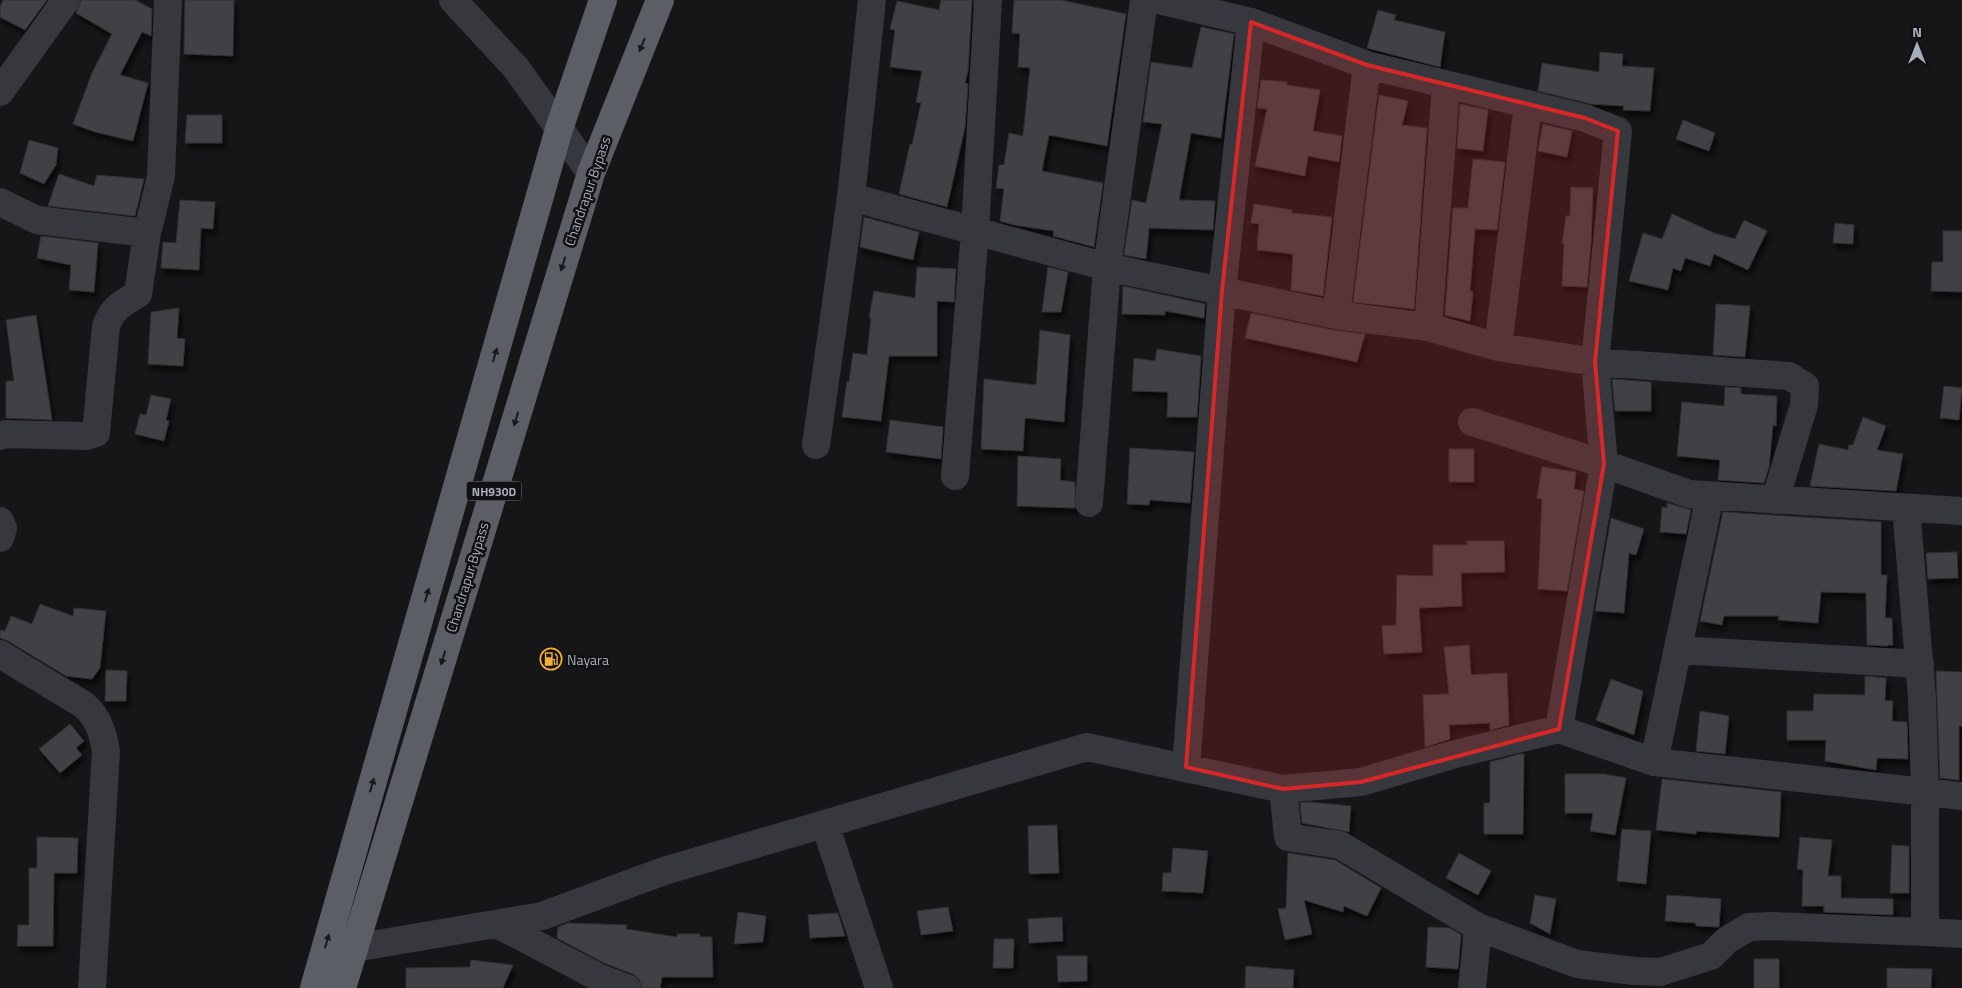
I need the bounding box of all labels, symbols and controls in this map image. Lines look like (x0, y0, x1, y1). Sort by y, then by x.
north arrow (1892, 20, 1942, 70)
text: N (1912, 21, 1922, 42)
one-way arrow (638, 38, 646, 53)
street label: Chandrapur Bypass (558, 133, 616, 249)
one-way arrow (559, 256, 566, 271)
one-way arrow (491, 347, 499, 362)
one-way arrow (511, 412, 519, 427)
road number: NH930D (466, 482, 522, 501)
street label: Chandrapur Bypass (440, 519, 494, 635)
one-way arrow (423, 588, 431, 603)
fuel station icon: Nayara (539, 647, 563, 671)
place label: Nayara (567, 649, 609, 670)
one-way arrow (438, 651, 446, 666)
one-way arrow (369, 777, 377, 792)
one-way arrow (324, 934, 332, 949)

